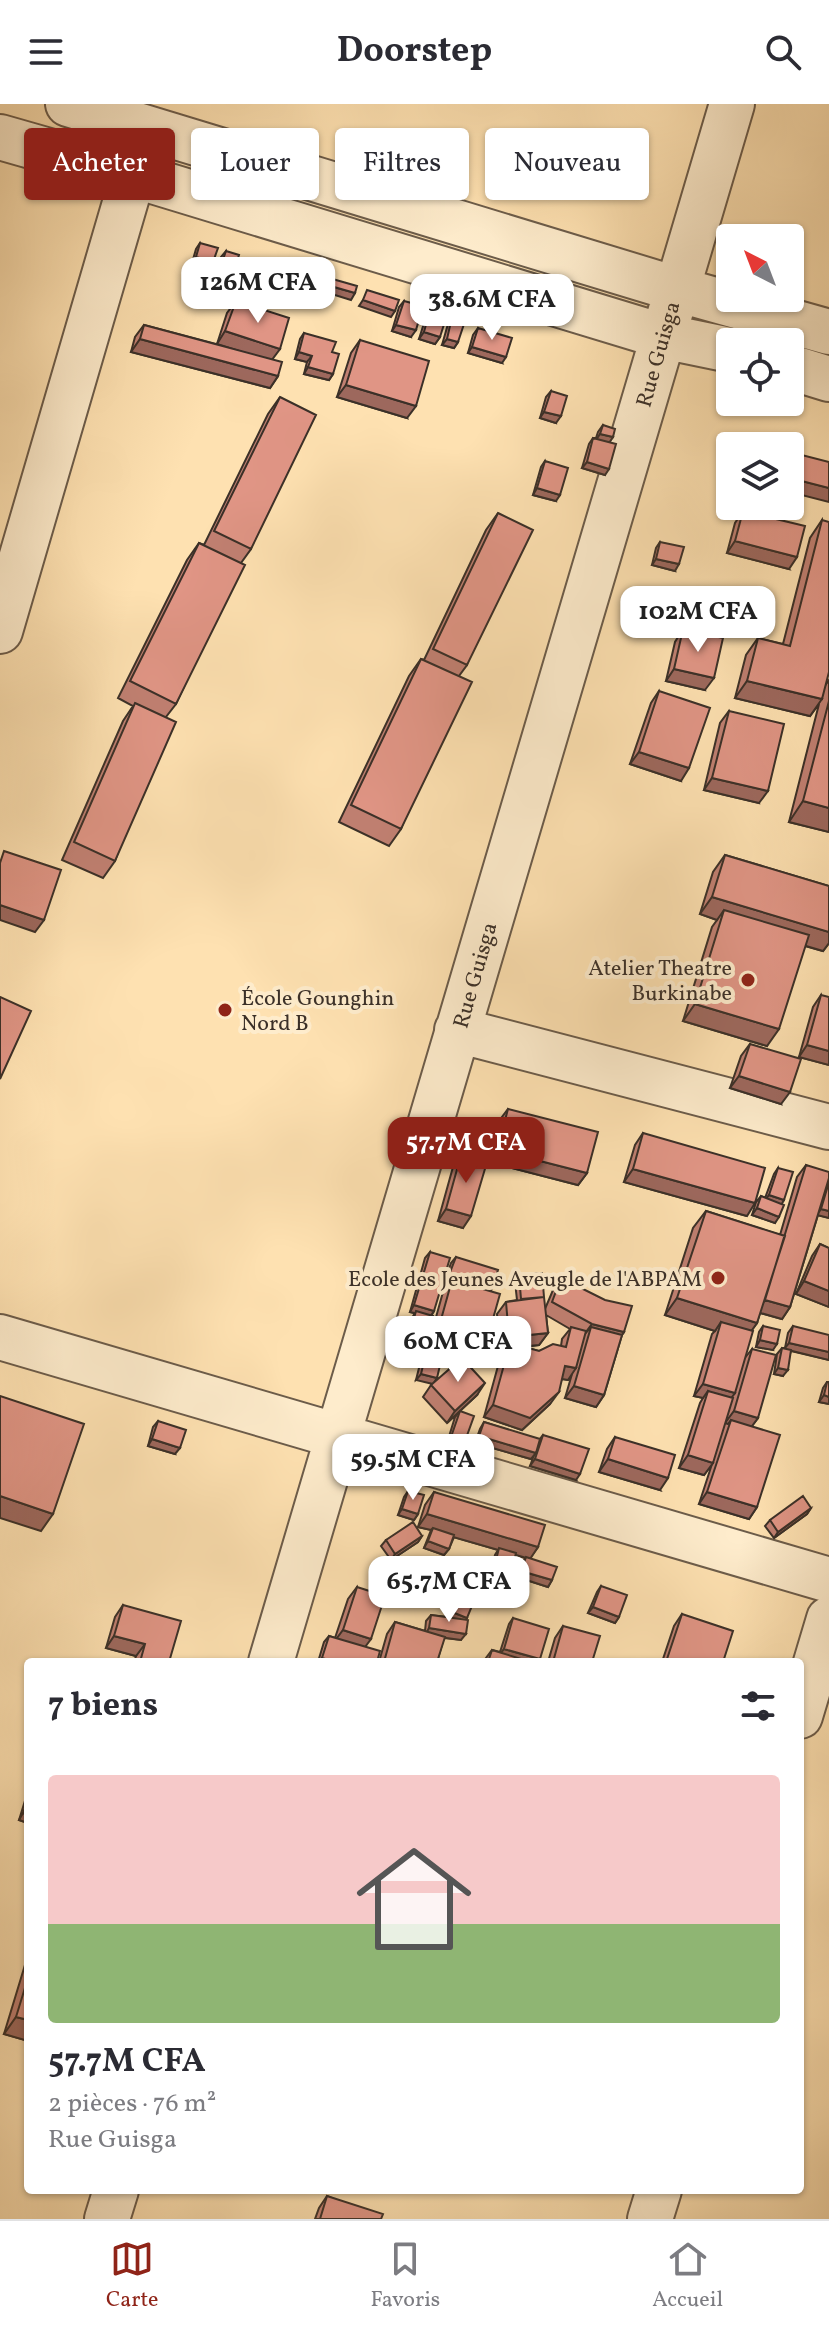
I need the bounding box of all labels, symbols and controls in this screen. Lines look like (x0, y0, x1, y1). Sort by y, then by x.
text: Doorstep (337, 27, 492, 77)
icon: menu (24, 30, 68, 74)
icon: search (761, 30, 805, 74)
chip: Acheter (24, 128, 175, 200)
chip: Louer (191, 128, 319, 200)
chip: Filtres (335, 128, 469, 200)
chip: Nouveau (485, 128, 649, 200)
north arrow (716, 224, 804, 312)
map controls (716, 224, 804, 520)
pin: 126M CFA (175, 257, 341, 325)
text: 126M CFA (199, 265, 317, 301)
pin: 38.6M CFA (400, 274, 584, 342)
text: 38.6M CFA (428, 282, 556, 318)
street label: Rue Guisga (629, 298, 689, 411)
button: locate (716, 328, 804, 416)
button: layers (716, 432, 804, 520)
pin: 102M CFA (615, 586, 781, 654)
text: 102M CFA (638, 594, 758, 630)
street label: Rue Guisga (446, 919, 506, 1032)
place label: Atelier Theatre Burkinabe (588, 954, 732, 1010)
marker: Atelier Theatre Burkinabe (739, 971, 757, 989)
place label: École Gounghin Nord B (241, 984, 394, 1040)
marker: École Gounghin Nord B (216, 1001, 234, 1019)
pin: 57.7M CFA (374, 1117, 558, 1185)
text: 57.7M CFA (406, 1125, 526, 1161)
place label: Ecole des Jeunes Aveugle de l'ABPAM (348, 1265, 702, 1296)
marker: Ecole des Jeunes Aveugle de l'ABPAM (709, 1269, 727, 1287)
pin: 60M CFA (384, 1316, 532, 1384)
text: 60M CFA (403, 1324, 513, 1360)
pin: 59.5M CFA (321, 1434, 505, 1502)
text: 59.5M CFA (350, 1442, 476, 1478)
pin: 65.7M CFA (357, 1556, 541, 1624)
text: 65.7M CFA (386, 1564, 512, 1600)
text: 7 biens (48, 1683, 158, 1730)
icon: filters (736, 1684, 780, 1728)
icon: home (342, 1827, 486, 1971)
text: 57.7M CFA (48, 2039, 206, 2086)
text: 2 pièces · 76 m² (48, 2086, 216, 2122)
text: Rue Guisga (48, 2122, 177, 2158)
tab: Carte (106, 2237, 158, 2316)
tab: Favoris (370, 2237, 440, 2316)
tab: Accueil (652, 2237, 723, 2316)

